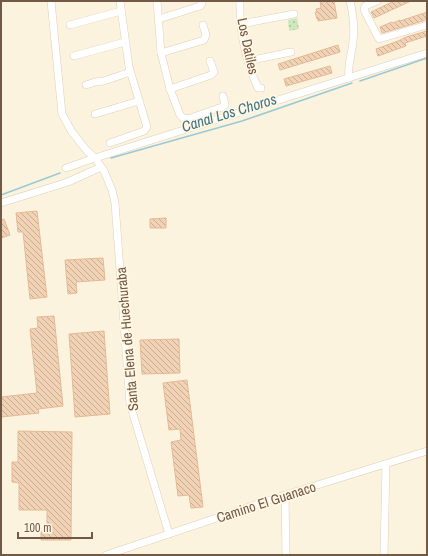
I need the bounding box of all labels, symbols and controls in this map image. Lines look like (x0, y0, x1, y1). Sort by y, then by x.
street label: Los Datiles (233, 16, 263, 76)
water label: Canal Los Choros (179, 88, 279, 137)
street label: Santa Elena de Huechuraba (112, 266, 142, 412)
street label: Camino El Guanaco (214, 477, 318, 527)
scale bar (18, 514, 92, 540)
text: 100 m (24, 520, 51, 536)

